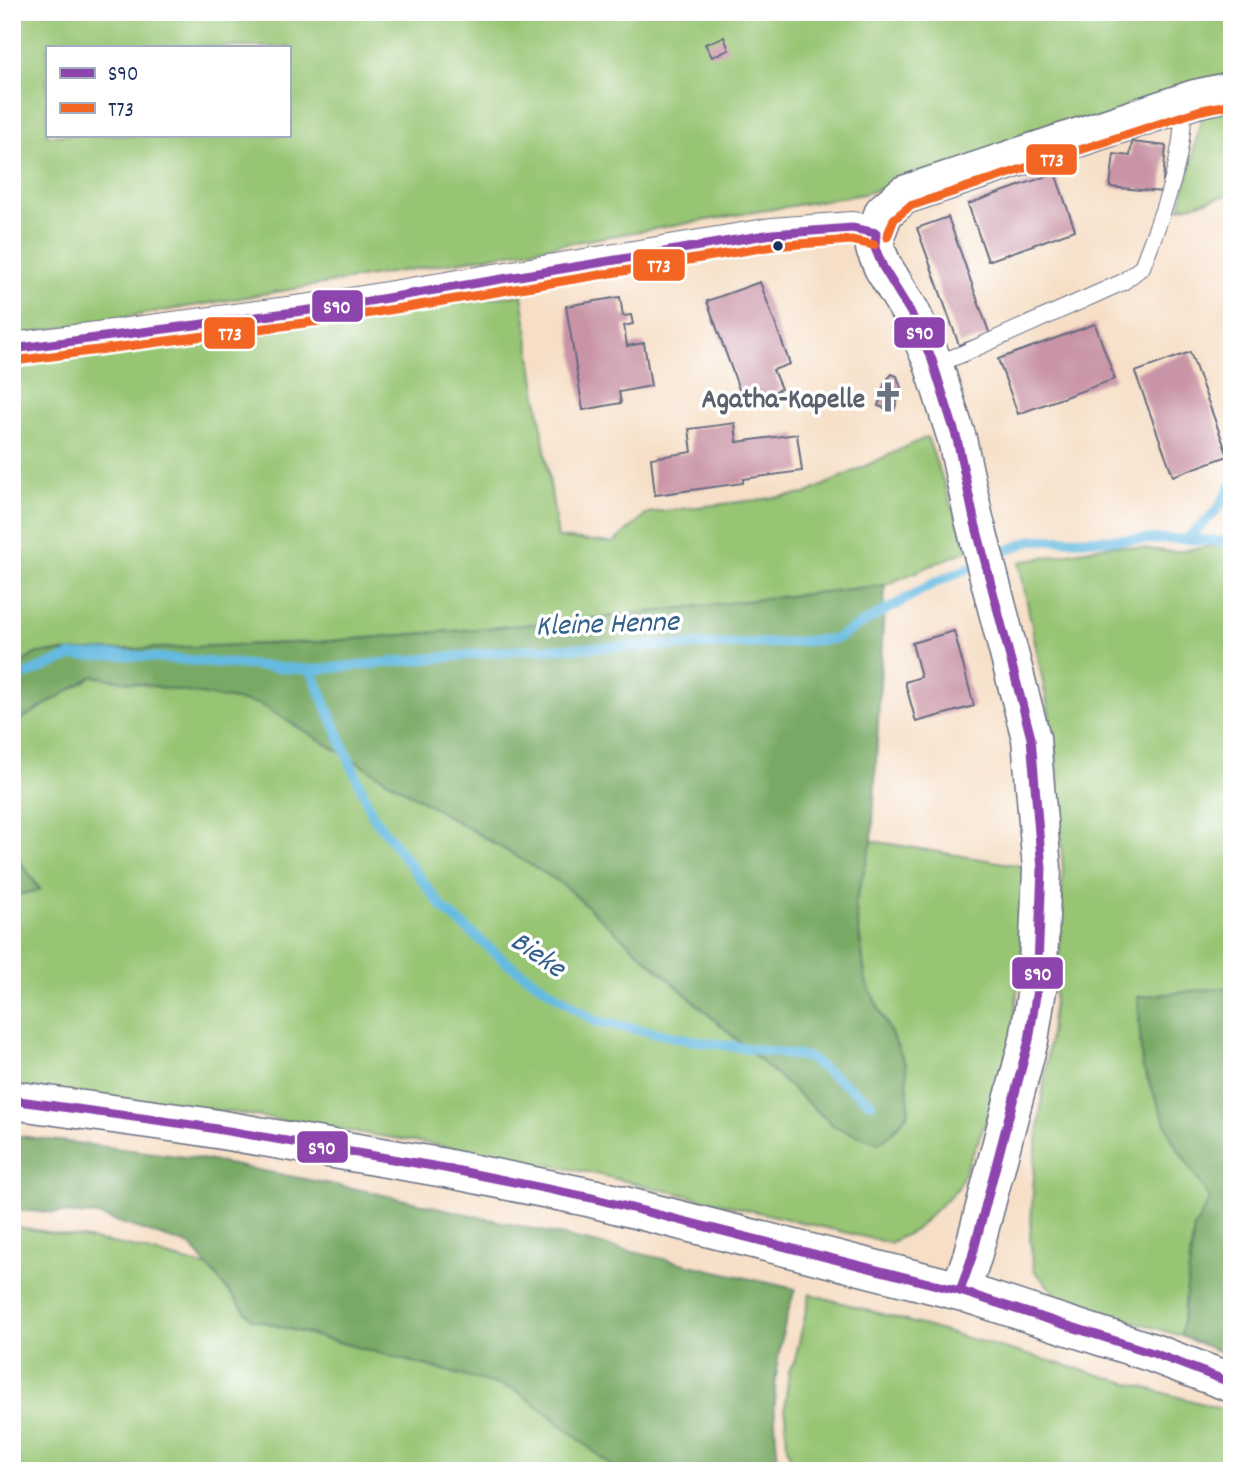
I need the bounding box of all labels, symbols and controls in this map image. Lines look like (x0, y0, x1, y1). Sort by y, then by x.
legend (46, 46, 290, 136)
text: S90 (108, 61, 138, 91)
text: T73 (108, 97, 134, 127)
line badge: T73 (1025, 143, 1078, 176)
text: T73 (1040, 149, 1064, 176)
unlabelled marker (771, 239, 785, 253)
line badge: T73 (632, 248, 686, 282)
text: T73 (647, 255, 671, 282)
line badge: S90 (311, 289, 364, 323)
text: S90 (323, 296, 351, 323)
line badge: T73 (203, 316, 256, 350)
line badge: S90 (893, 316, 946, 349)
text: S90 (906, 322, 934, 349)
text: T73 (218, 323, 242, 350)
church icon: Agatha-Kapelle (871, 380, 905, 414)
place label: Agatha-Kapelle (702, 382, 865, 422)
water label: Kleine Henne (535, 602, 681, 650)
water label: Bieke (500, 922, 574, 992)
line badge: S90 (1011, 956, 1064, 990)
text: S90 (1024, 963, 1052, 990)
line badge: S90 (296, 1130, 349, 1164)
text: S90 (308, 1137, 336, 1164)

